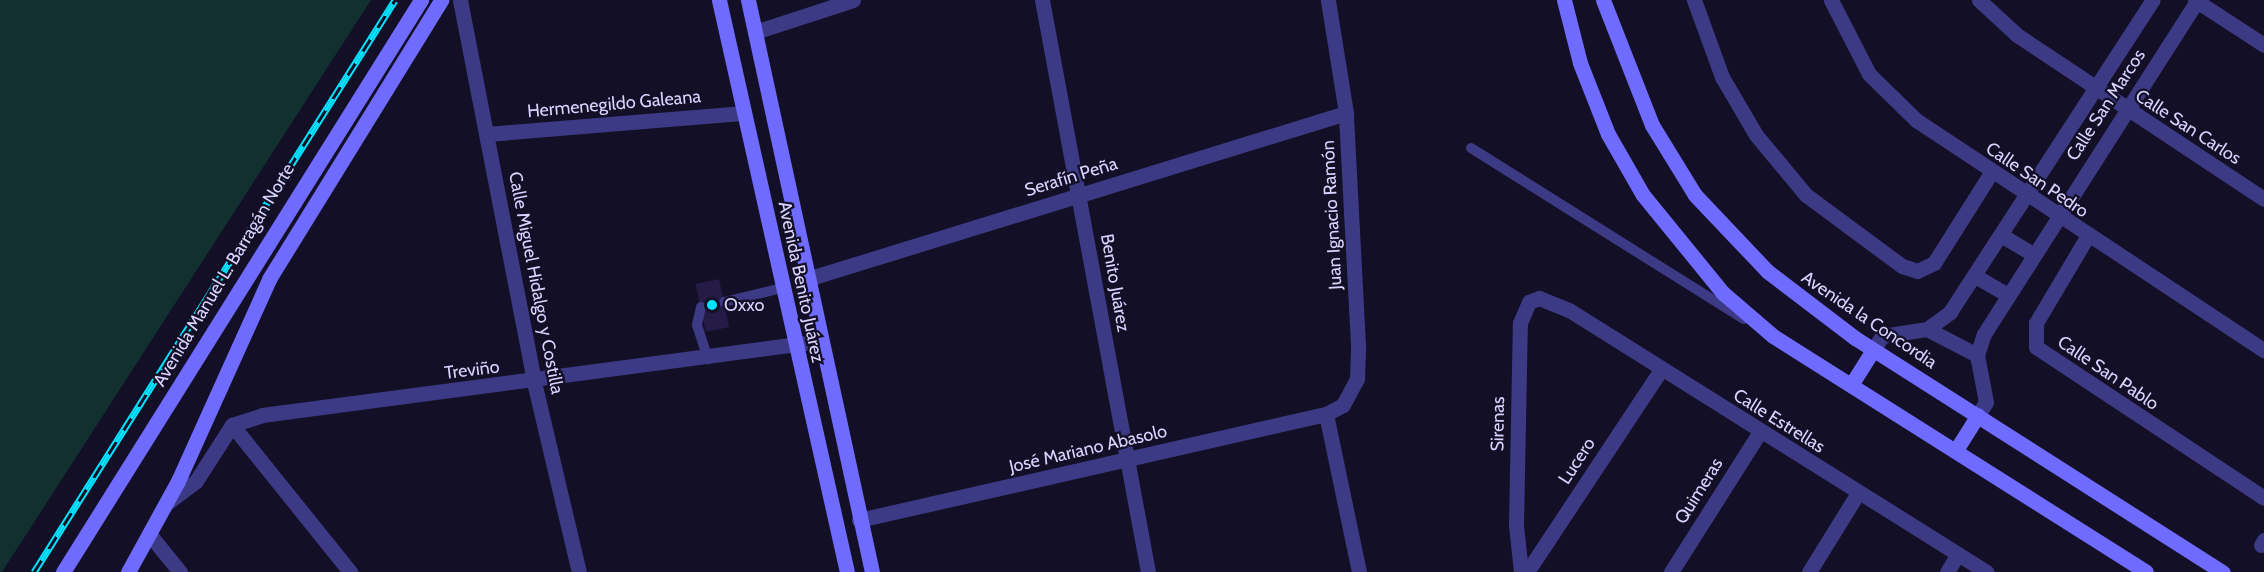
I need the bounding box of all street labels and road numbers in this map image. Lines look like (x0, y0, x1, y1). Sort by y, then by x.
street label: Calle San Marcos (2062, 45, 2150, 165)
street label: Calle San Carlos (2131, 85, 2245, 169)
street label: Hermenegildo Galeana (526, 86, 702, 122)
street label: Calle San Pedro (1982, 138, 2092, 222)
street label: Juan Ignacio Ramón (1317, 140, 1347, 290)
street label: Serafín Peña (1022, 153, 1120, 201)
street label: Avenida Manuel L. Barragán Norte (149, 160, 299, 390)
street label: Calle Miguel Hidalgo y Costilla (504, 170, 568, 396)
street label: Avenida Benito Juárez (773, 199, 829, 365)
street label: Benito Juárez (1096, 232, 1134, 334)
street label: Avenida la Concordia (1797, 267, 1941, 373)
street label: Calle San Pablo (2053, 331, 2163, 415)
street label: Treviño (443, 356, 501, 384)
street label: Calle Estrellas (1729, 384, 1829, 458)
street label: Sirenas (1487, 396, 1509, 452)
street label: José Mariano Abasolo (1007, 420, 1169, 478)
street label: Lucero (1554, 434, 1600, 488)
street label: Quimeras (1670, 454, 1728, 528)

